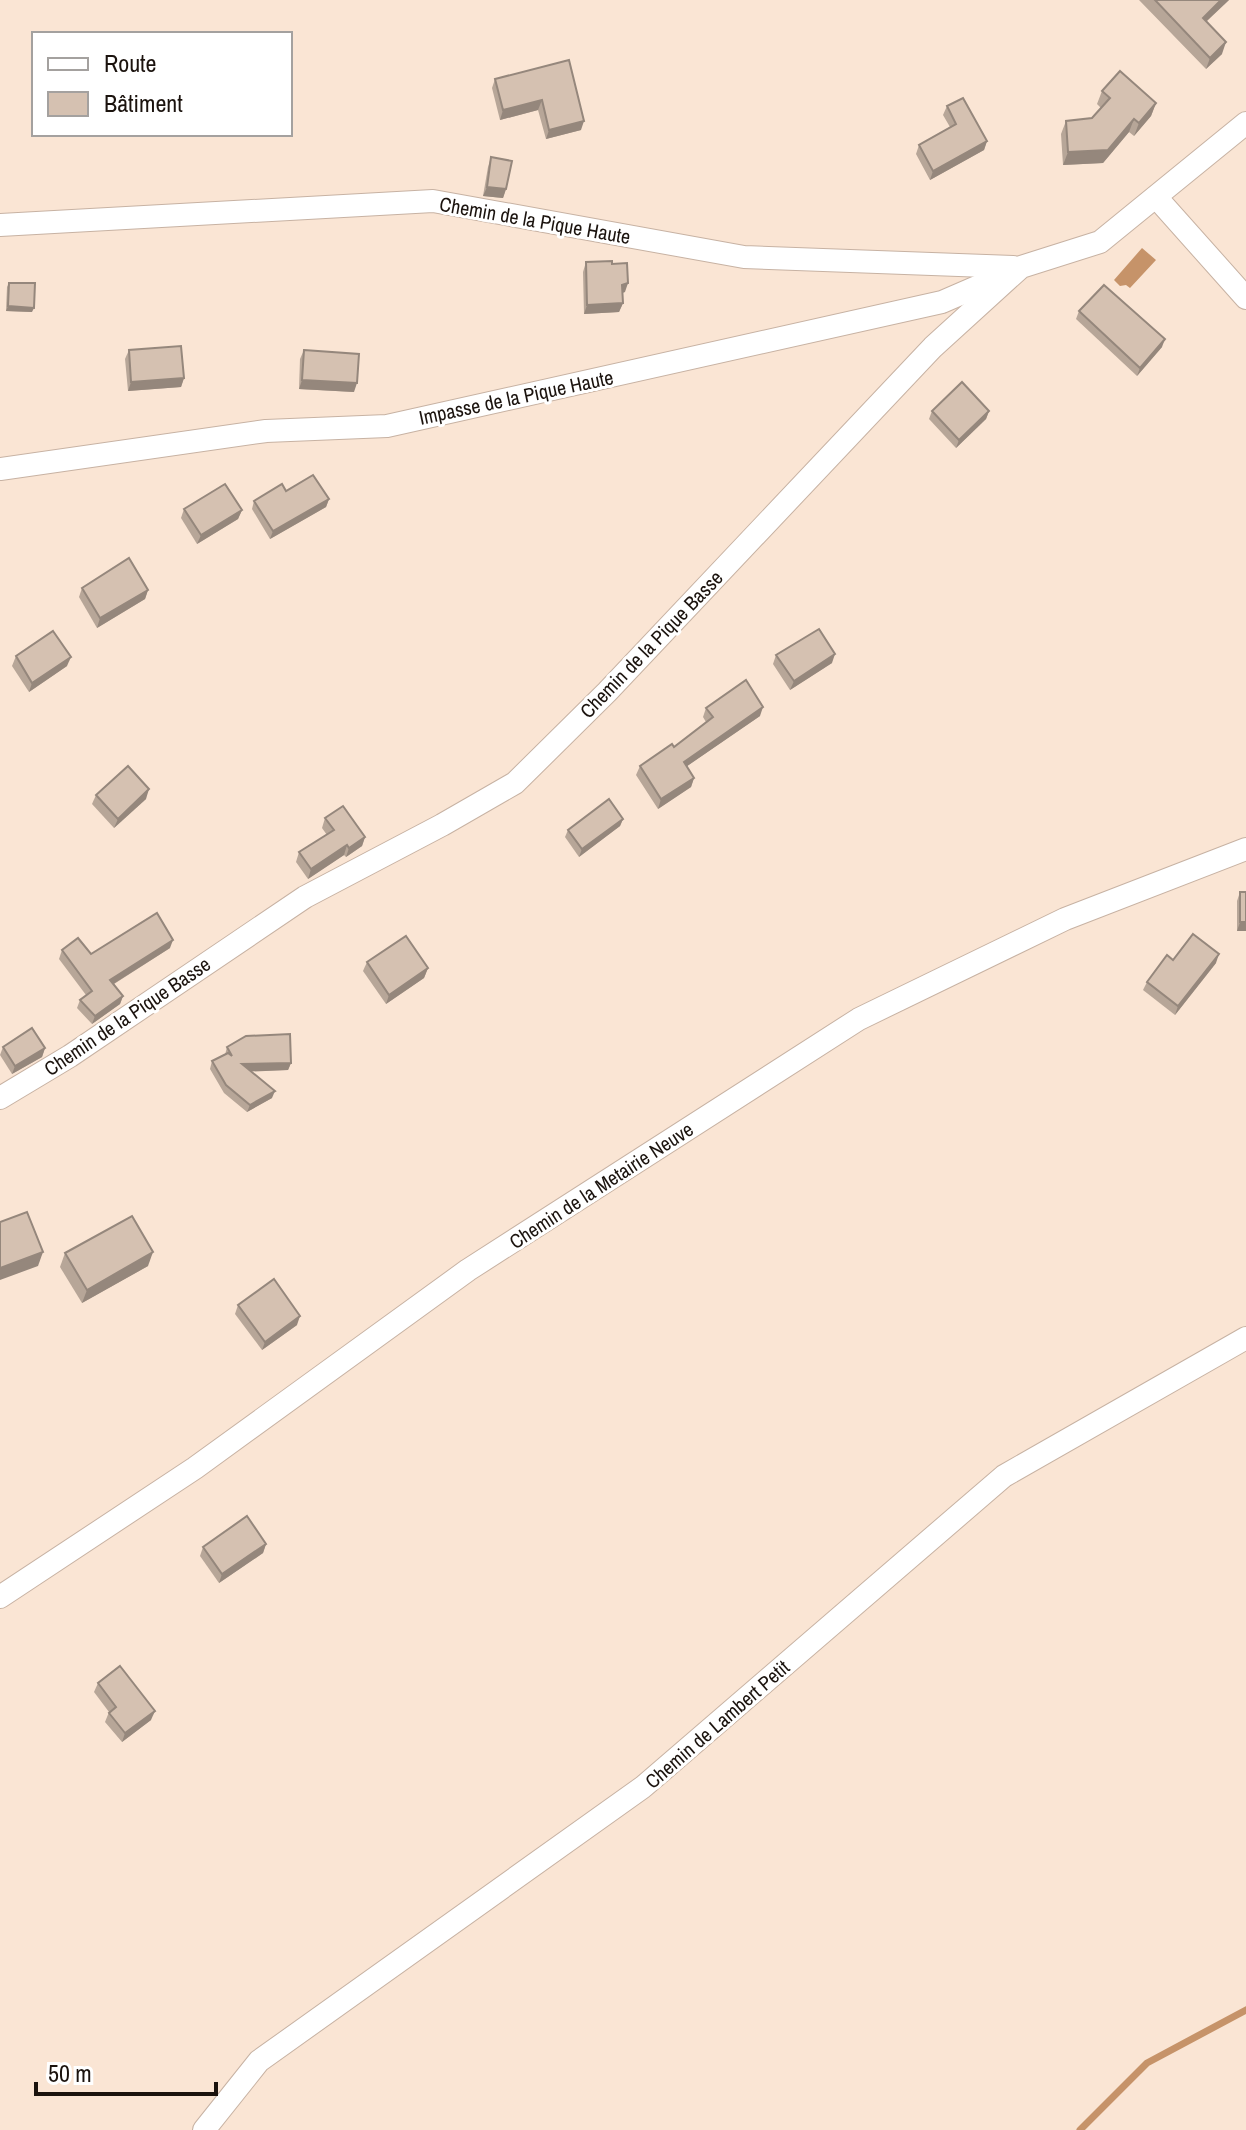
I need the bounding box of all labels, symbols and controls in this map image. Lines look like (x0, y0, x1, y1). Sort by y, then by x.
legend (32, 32, 292, 136)
text: Route (104, 47, 157, 79)
text: Bâtiment (104, 87, 183, 119)
street label: Chemin de la Pique Haute (437, 190, 633, 250)
street label: Impasse de la Pique Haute (416, 363, 616, 431)
street label: Chemin de la Pique Basse (574, 564, 728, 724)
street label: Chemin de la Pique Basse (39, 950, 215, 1082)
street label: Chemin de la Metairie Neuve (504, 1115, 698, 1255)
street label: Chemin de Lambert Petit (639, 1653, 795, 1794)
scale bar (36, 2046, 216, 2096)
text: 50 m (48, 2057, 92, 2089)

